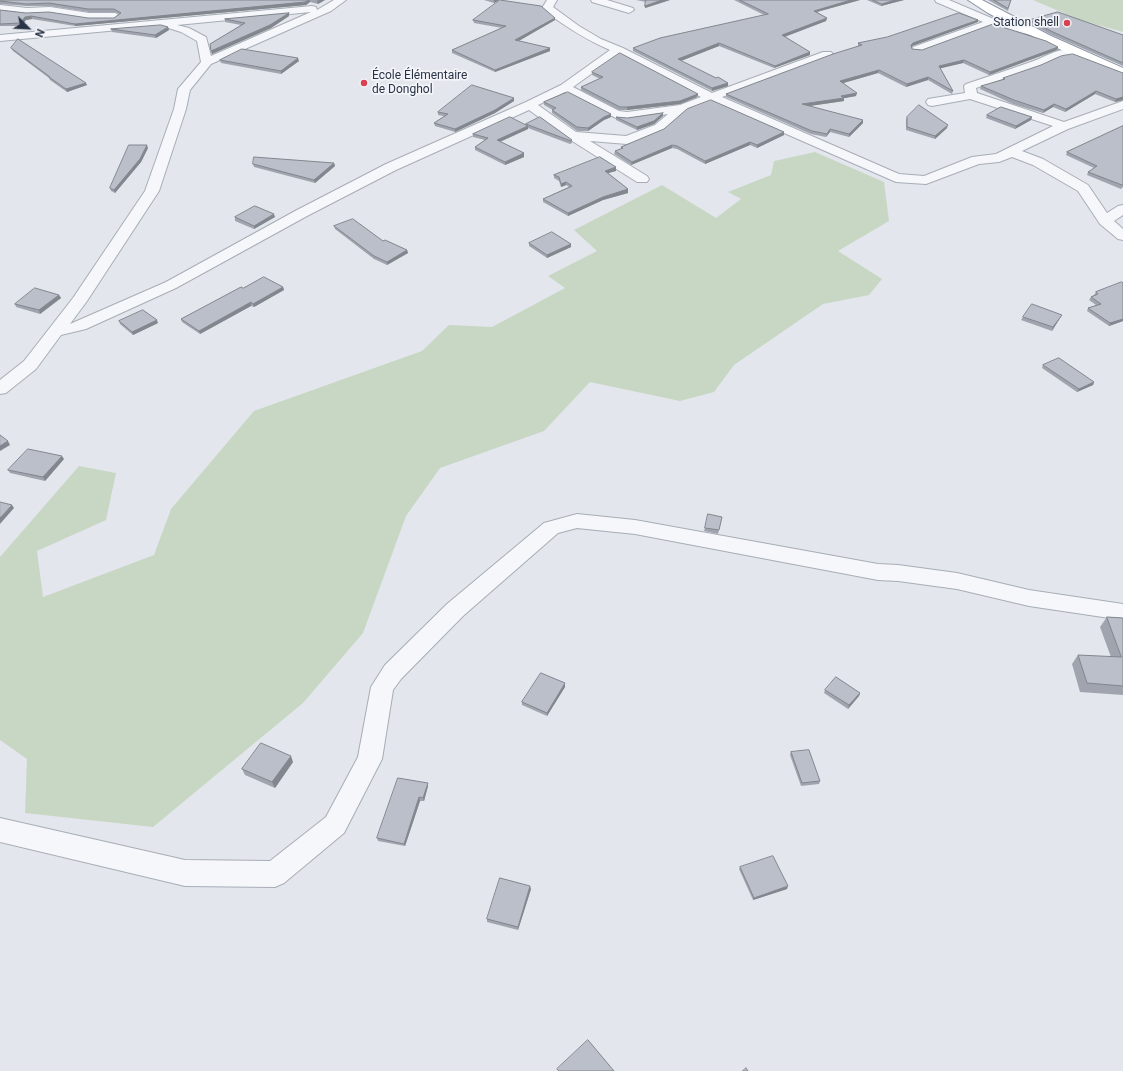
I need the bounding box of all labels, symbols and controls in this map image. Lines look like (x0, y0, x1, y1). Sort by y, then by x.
north arrow (8, 8, 48, 48)
place label: Station shell (993, 16, 1059, 30)
marker: Station shell (1062, 18, 1072, 28)
text: N (32, 27, 47, 39)
place label: École Élémentaire de Donghol (372, 69, 467, 97)
marker: École Élémentaire de Donghol (359, 78, 369, 88)

